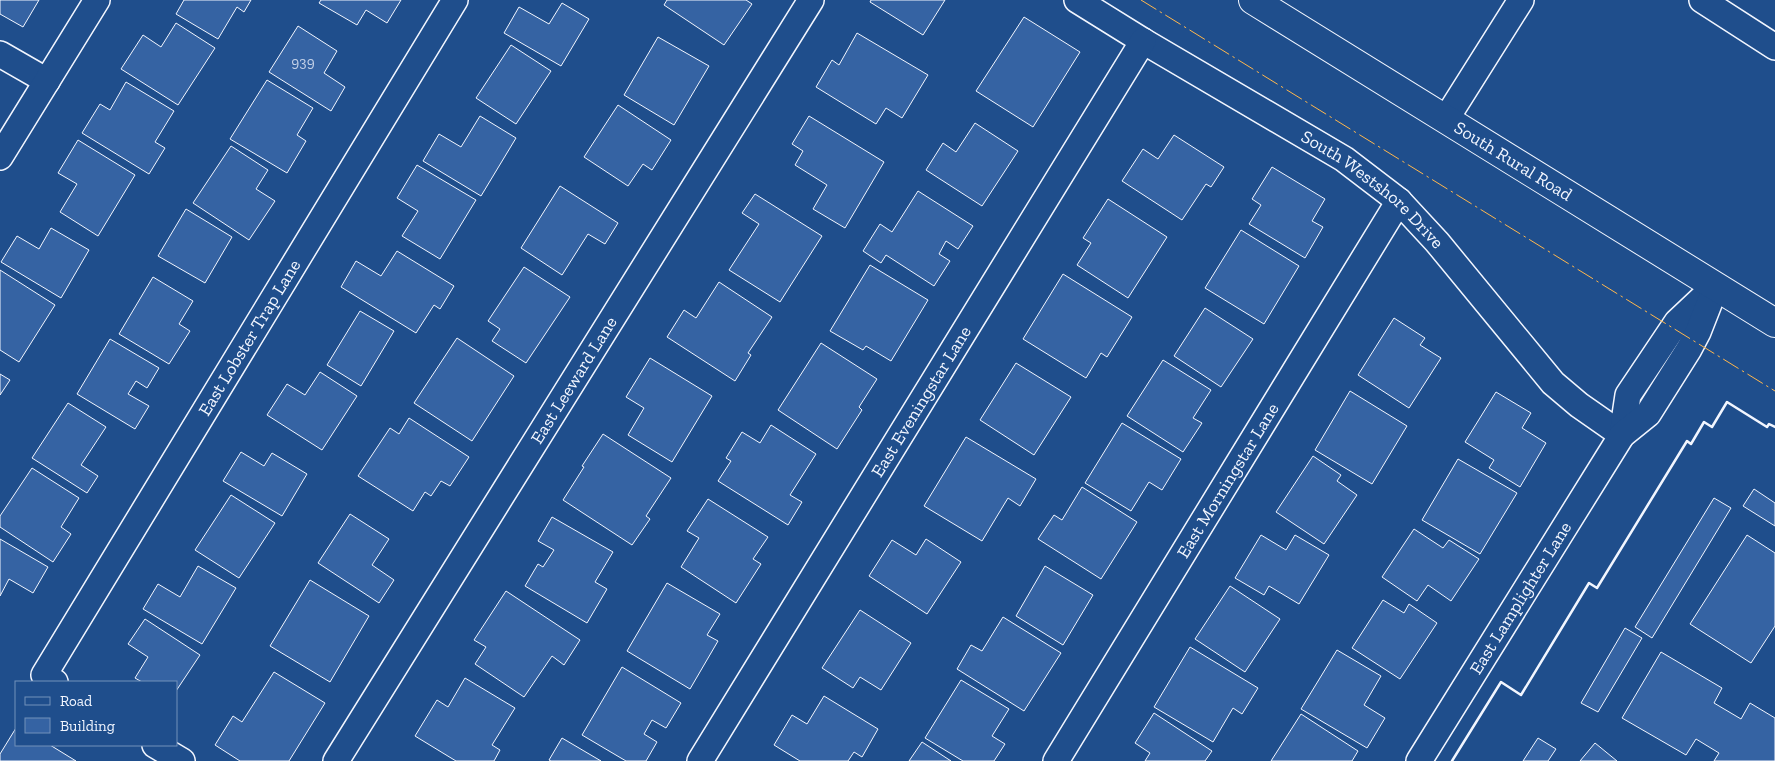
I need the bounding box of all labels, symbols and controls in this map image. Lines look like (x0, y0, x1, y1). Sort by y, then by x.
house number: 939 (291, 53, 315, 71)
street label: South Rural Road (1450, 116, 1576, 206)
street label: South Westshore Drive (1297, 125, 1449, 253)
street label: East Lobster Trap Lane (193, 255, 305, 420)
street label: East Leeward Lane (526, 312, 622, 448)
street label: East Eveningstar Lane (866, 322, 976, 481)
street label: East Morningstar Lane (1172, 399, 1284, 562)
street label: East Lamplighter Lane (1465, 518, 1576, 678)
legend (15, 681, 178, 746)
text: Road (60, 692, 93, 710)
text: Building (60, 717, 115, 735)

